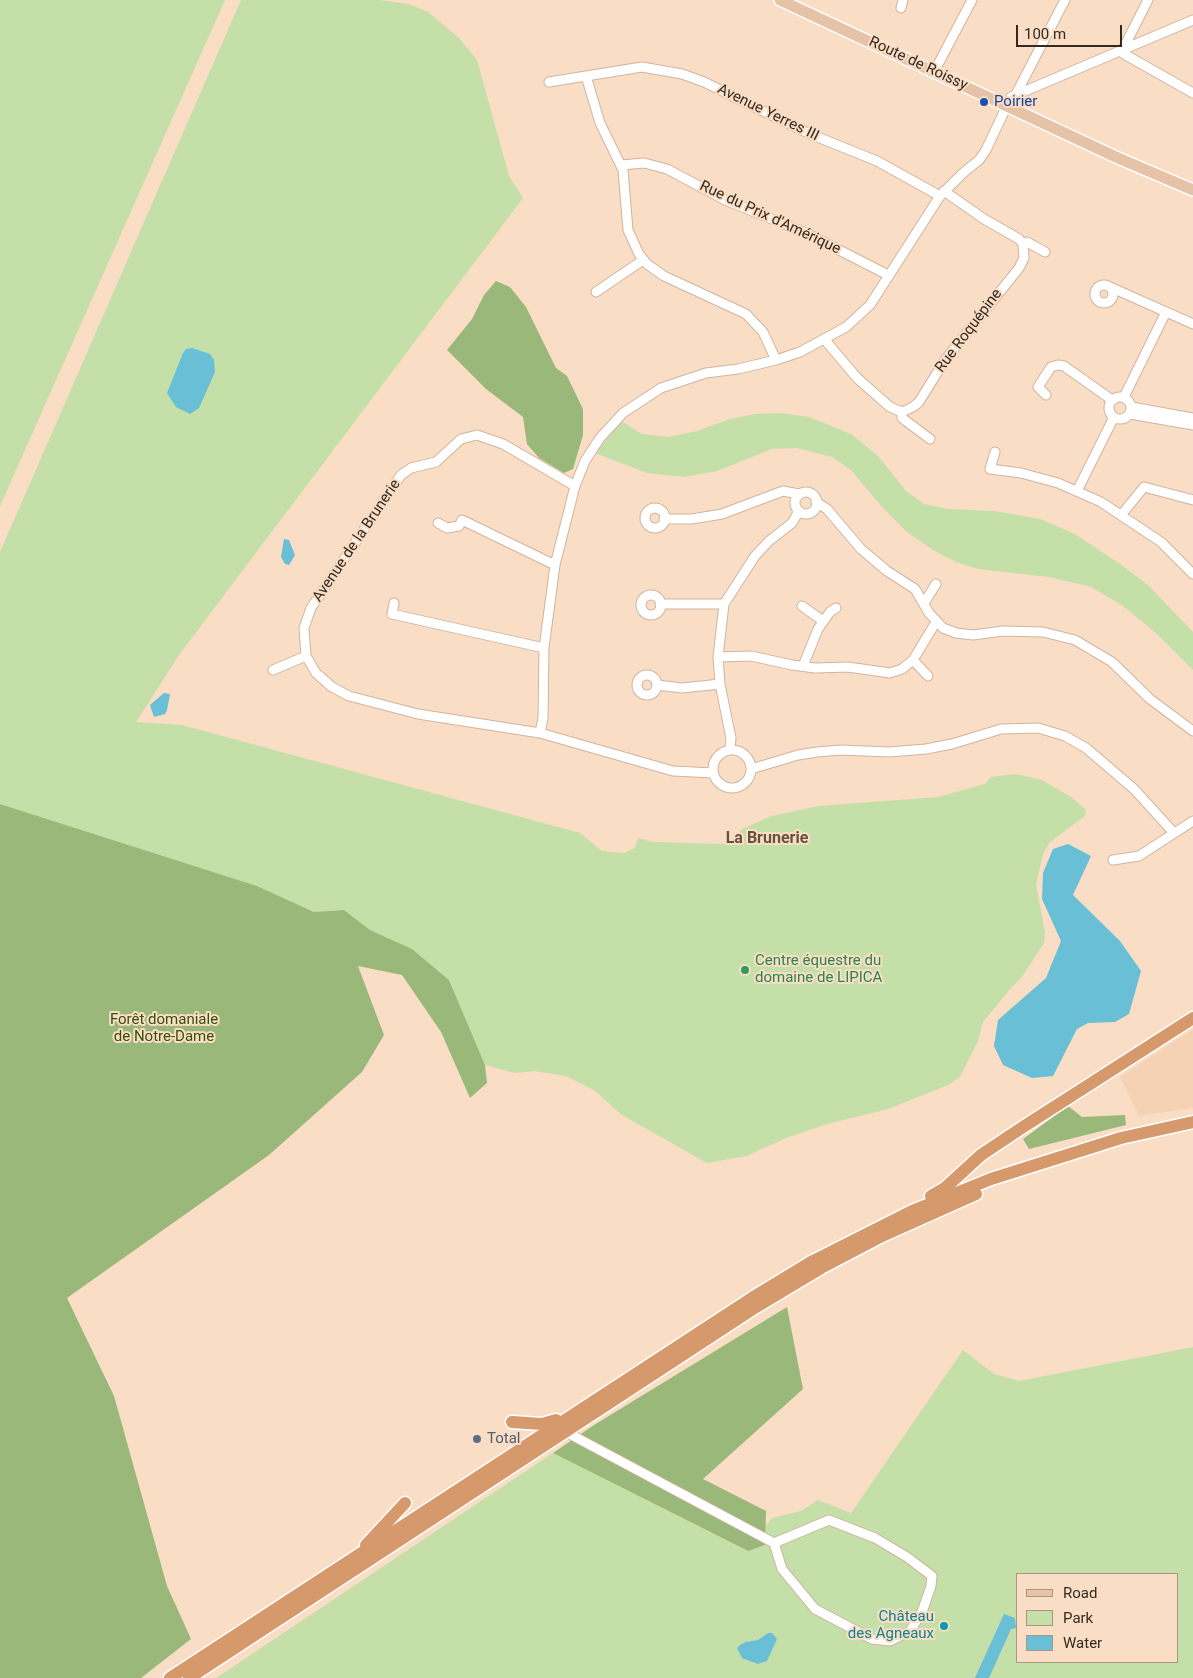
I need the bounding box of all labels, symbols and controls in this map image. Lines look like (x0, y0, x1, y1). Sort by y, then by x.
scale bar (1018, 15, 1124, 47)
text: 100 m (1024, 25, 1066, 43)
street label: Route de Roissy (866, 33, 970, 95)
street label: Avenue Yerres III (714, 81, 822, 145)
place label: Poirier (994, 93, 1037, 111)
marker: Poirier (978, 96, 990, 108)
street label: Rue du Prix d'Amérique (697, 177, 843, 259)
street label: Rue Roquépine (932, 286, 1006, 376)
street label: Avenue de la Brunerie (309, 476, 405, 606)
district label: La Brunerie (726, 829, 808, 849)
place label: Centre équestre du domaine de LIPICA (755, 952, 882, 987)
marker: Centre équestre du domaine de LIPICA (739, 964, 751, 976)
park label: Forêt domaniale de Notre-Dame (110, 1011, 218, 1046)
place label: Total (487, 1430, 520, 1448)
marker: Total (471, 1433, 483, 1445)
legend (1016, 1573, 1178, 1663)
text: Road (1063, 1584, 1097, 1602)
place label: Château des Agneaux (848, 1608, 934, 1643)
text: Park (1063, 1609, 1093, 1627)
marker: Château des Agneaux (938, 1620, 950, 1632)
text: Water (1063, 1634, 1102, 1652)

